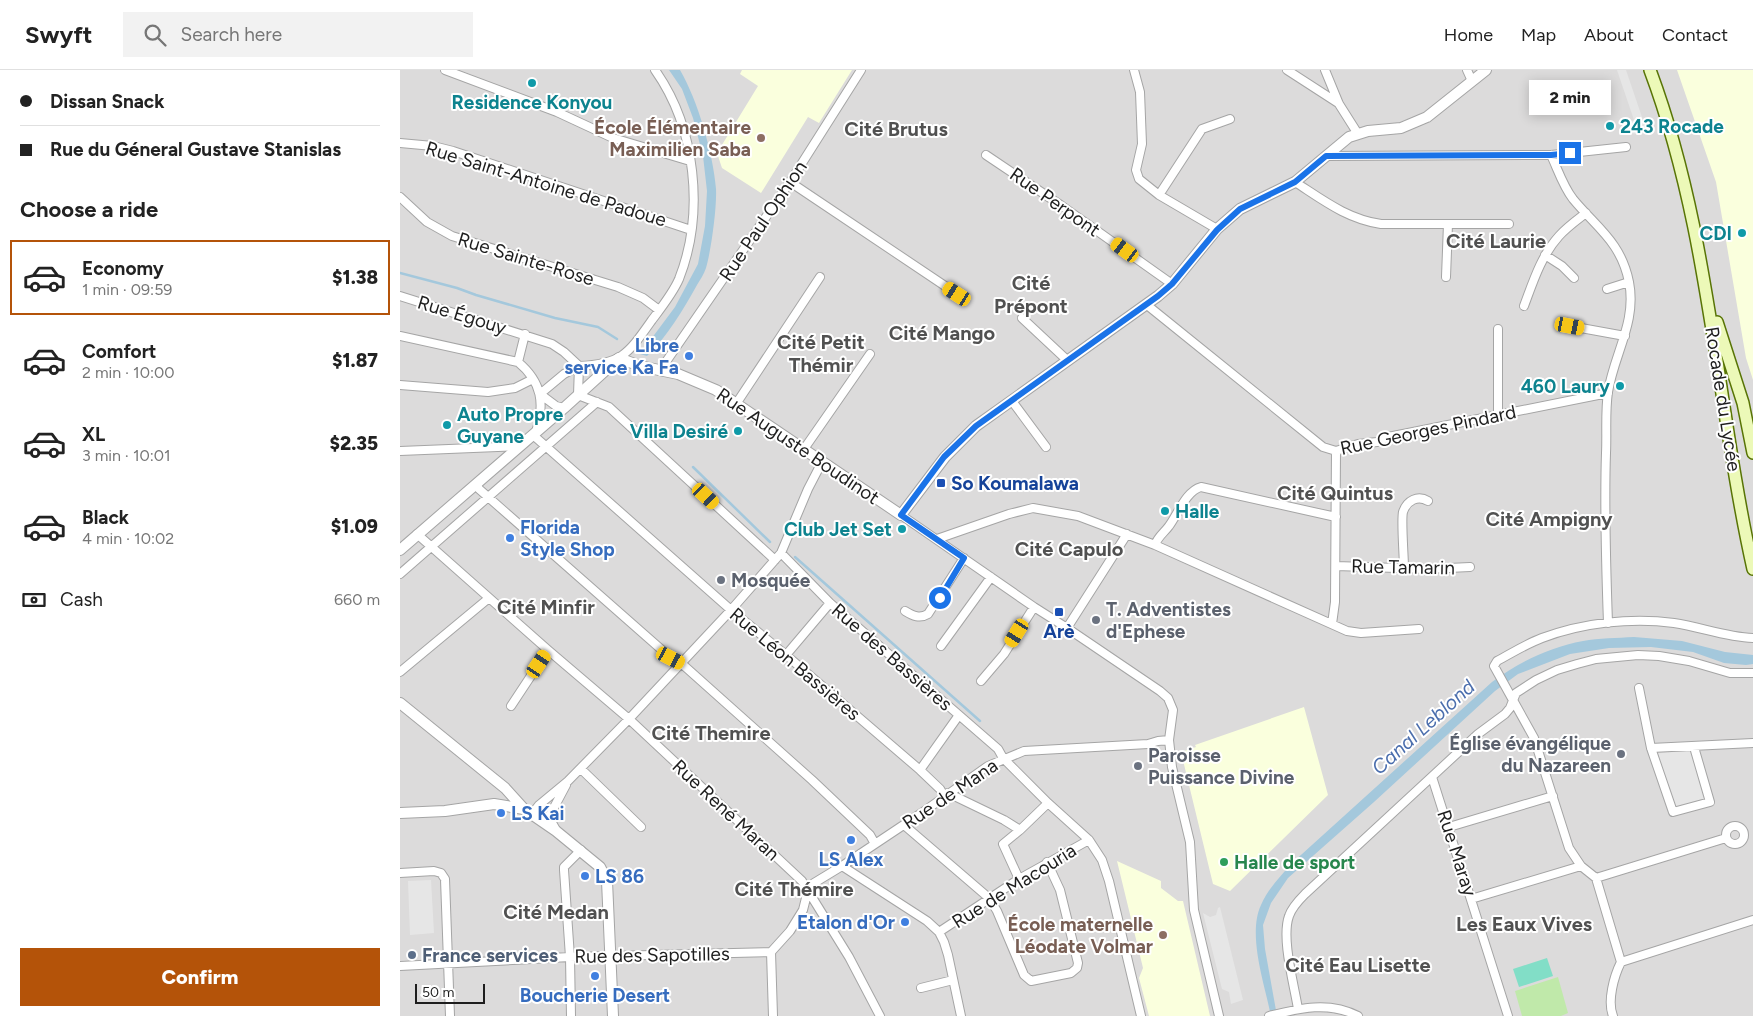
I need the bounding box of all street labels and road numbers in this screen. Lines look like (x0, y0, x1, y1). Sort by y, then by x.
street label: Rue Saint-Antoine de Padoue (423, 136, 669, 232)
street label: Rue Paul Ophion (714, 156, 812, 286)
street label: Rue Perpont (1005, 162, 1105, 242)
street label: Rue Sainte-Rose (455, 227, 597, 291)
street label: Rue Égouy (415, 291, 509, 339)
street label: Rocade du Lycée (1700, 325, 1746, 473)
street label: Rue Auguste Boudinot (712, 383, 884, 509)
street label: Rue Georges Pindard (1338, 400, 1518, 460)
street label: Rue Tamarin (1351, 555, 1455, 579)
street label: Rue des Bassières (827, 598, 957, 716)
street label: Rue Léon Bassières (725, 603, 865, 725)
street label: Rue de Mana (898, 754, 1002, 834)
street label: Rue René Maran (668, 755, 784, 865)
street label: Rue Maray (1432, 807, 1482, 899)
street label: Rue de Macouria (948, 839, 1080, 933)
street label: Rue des Sapotilles (574, 942, 730, 968)

